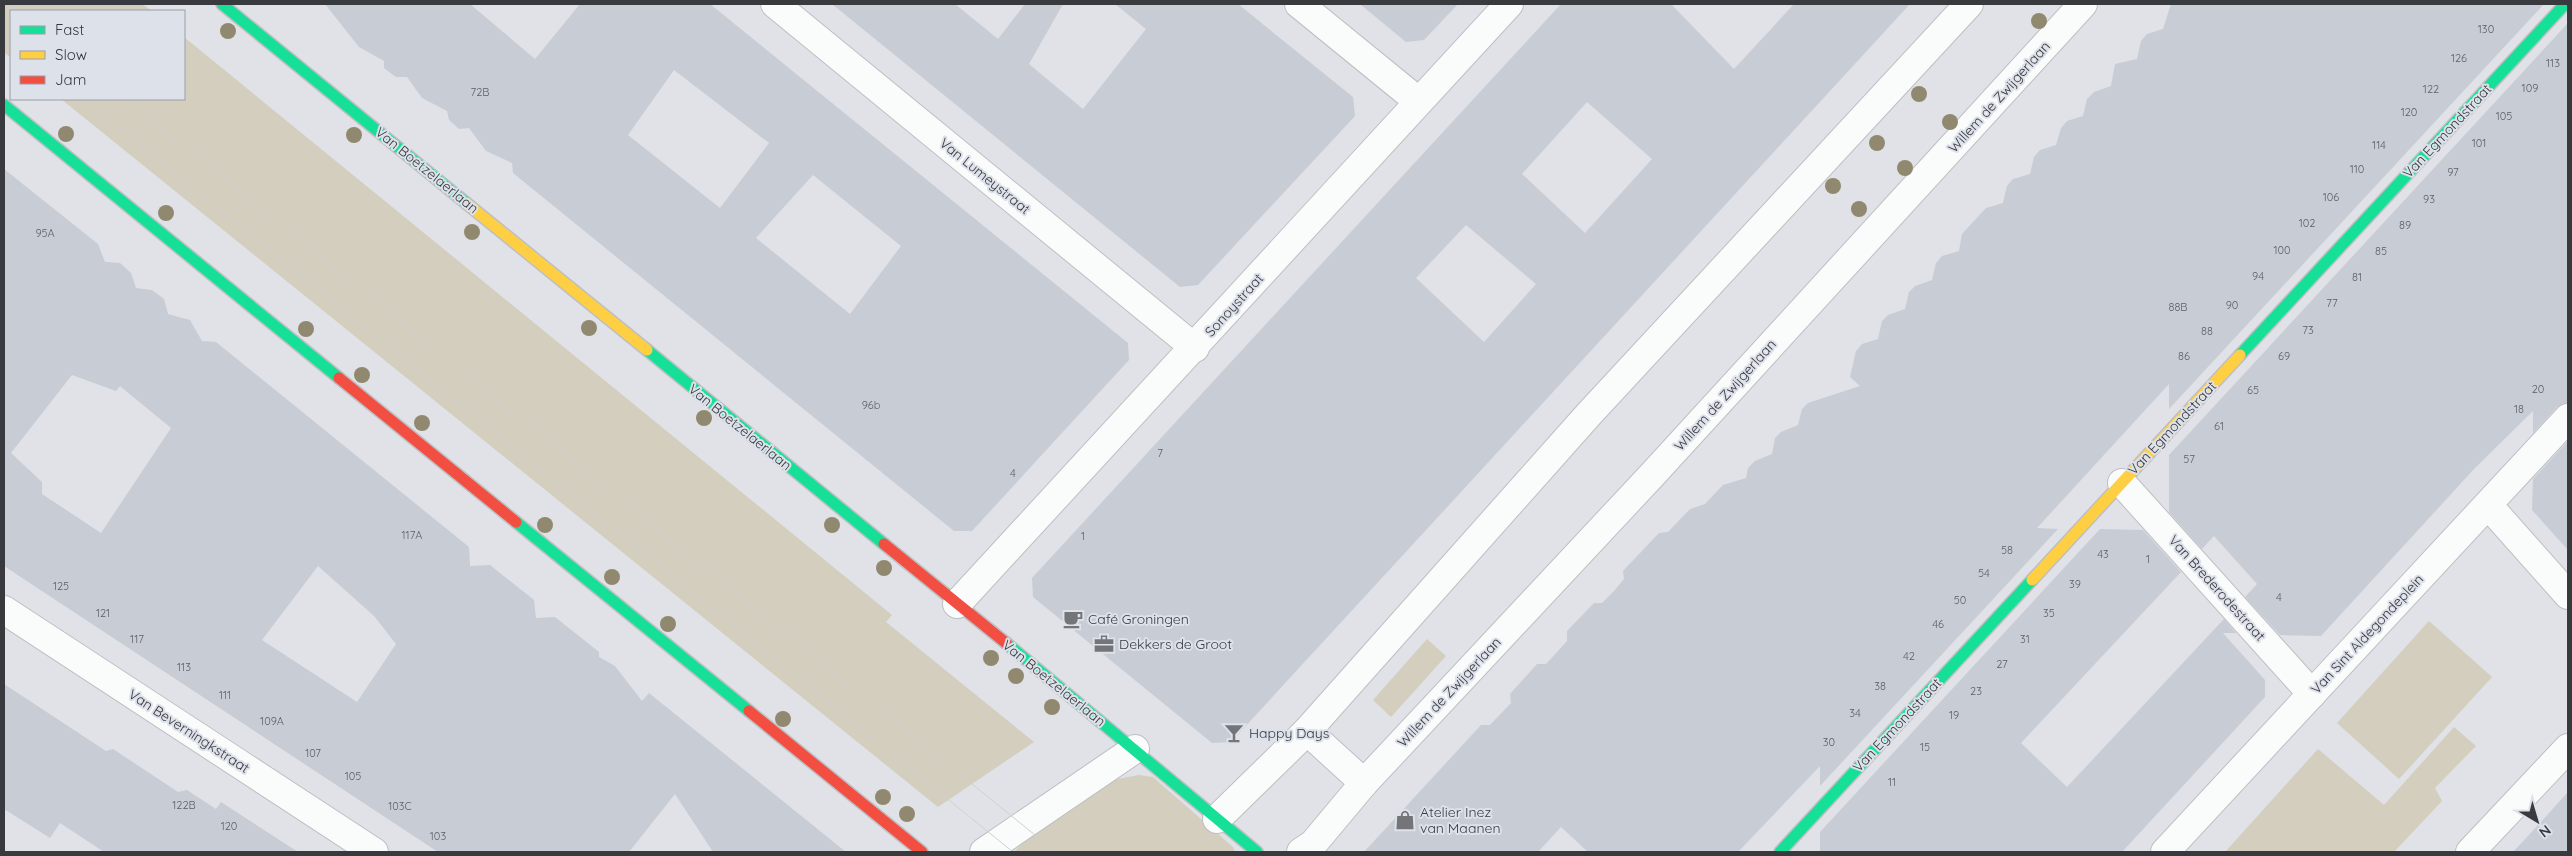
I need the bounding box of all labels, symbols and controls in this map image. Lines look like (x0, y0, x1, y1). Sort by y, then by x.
legend (10, 10, 185, 100)
text: Fast (55, 20, 84, 39)
house number: 130 (2478, 22, 2494, 36)
street label: Willem de Zwijgerlaan (1944, 37, 2054, 157)
text: Slow (55, 45, 87, 64)
house number: 126 (2451, 51, 2467, 65)
house number: 113 (2546, 56, 2560, 70)
text: Jam (55, 70, 86, 89)
street label: Van Egmondstraat (2399, 80, 2495, 182)
house number: 109 (2522, 81, 2538, 95)
house number: 122 (2423, 82, 2439, 96)
house number: 72B (471, 85, 489, 99)
house number: 120 (2401, 105, 2417, 119)
house number: 105 (2496, 109, 2512, 123)
street label: Van Boetzelaerlaan (372, 123, 482, 217)
street label: Van Lumeystraat (936, 134, 1034, 218)
house number: 101 (2472, 136, 2486, 150)
house number: 114 (2372, 138, 2386, 152)
house number: 110 (2350, 162, 2364, 176)
house number: 97 (2447, 165, 2459, 179)
house number: 106 (2323, 190, 2339, 204)
house number: 93 (2423, 192, 2435, 206)
house number: 102 (2299, 216, 2315, 230)
house number: 89 (2399, 218, 2411, 232)
house number: 95A (35, 226, 55, 240)
house number: 100 (2273, 243, 2291, 257)
house number: 85 (2375, 244, 2387, 258)
street label: Sonoystraat (1201, 269, 1267, 340)
house number: 94 (2252, 269, 2264, 283)
house number: 81 (2352, 270, 2362, 284)
house number: 77 (2326, 296, 2338, 310)
house number: 90 (2226, 298, 2238, 312)
house number: 88B (2168, 300, 2188, 314)
house number: 73 (2302, 323, 2314, 337)
house number: 88 (2201, 324, 2213, 338)
street label: Willem de Zwijgerlaan (1670, 335, 1780, 455)
house number: 86 (2178, 349, 2190, 363)
house number: 69 (2278, 349, 2290, 363)
street label: Van Egmondstraat (2124, 377, 2220, 479)
street label: Van Boetzelaerlaan (685, 380, 795, 474)
house number: 20 (2532, 382, 2544, 396)
house number: 65 (2247, 383, 2259, 397)
house number: 96b (862, 398, 881, 412)
house number: 18 (2514, 402, 2524, 416)
house number: 61 (2214, 419, 2224, 433)
house number: 7 (1157, 446, 1163, 460)
house number: 57 (2183, 452, 2195, 466)
house number: 4 (1010, 466, 1016, 480)
house number: 117A (402, 528, 422, 542)
house number: 1 (1081, 529, 1085, 543)
street label: Van Brederodestraat (2165, 531, 2269, 645)
house number: 58 (2001, 543, 2013, 557)
house number: 43 (2097, 547, 2109, 561)
house number: 1 (2146, 552, 2150, 566)
house number: 54 (1978, 566, 1990, 580)
street label: Van Sint Aldegondeplein (2307, 570, 2427, 698)
house number: 39 (2069, 577, 2081, 591)
house number: 125 (53, 579, 69, 593)
house number: 4 (2276, 590, 2282, 604)
house number: 50 (1954, 593, 1966, 607)
house number: 121 (96, 606, 110, 620)
house number: 35 (2043, 606, 2055, 620)
cafe icon: Café Groningen (1062, 608, 1084, 630)
place label: Café Groningen (1088, 610, 1189, 628)
house number: 46 (1932, 617, 1944, 631)
house number: 117 (130, 632, 144, 646)
house number: 31 (2020, 632, 2030, 646)
office icon: Dekkers de Groot (1093, 633, 1115, 655)
street label: Willem de Zwijgerlaan (1393, 633, 1505, 751)
place label: Dekkers de Groot (1119, 635, 1232, 653)
street label: Van Boetzelaerlaan (999, 636, 1109, 730)
house number: 42 (1903, 649, 1915, 663)
house number: 27 (1996, 657, 2008, 671)
house number: 113 (177, 660, 191, 674)
street label: Van Egmondstraat (1849, 674, 1945, 776)
house number: 38 (1874, 679, 1886, 693)
house number: 23 (1970, 684, 1982, 698)
street label: Van Beverningkstraat (125, 685, 253, 777)
house number: 111 (219, 688, 231, 702)
house number: 34 (1849, 706, 1861, 720)
house number: 19 (1949, 708, 1959, 722)
house number: 109A (260, 714, 284, 728)
bar icon: Happy Days (1223, 722, 1245, 744)
place label: Happy Days (1249, 724, 1329, 742)
house number: 30 (1823, 735, 1835, 749)
house number: 15 (1920, 740, 1930, 754)
house number: 107 (305, 746, 321, 760)
house number: 105 (345, 769, 361, 783)
house number: 11 (1888, 775, 1896, 789)
north arrow (2512, 796, 2562, 846)
house number: 122B (172, 798, 196, 812)
house number: 103C (388, 799, 412, 813)
place label: Atelier Inez van Maanen (1420, 803, 1501, 837)
shop icon: Atelier Inez van Maanen (1394, 809, 1416, 831)
house number: 120 (221, 819, 237, 833)
text: N (2535, 821, 2555, 842)
house number: 103 (430, 829, 446, 843)

